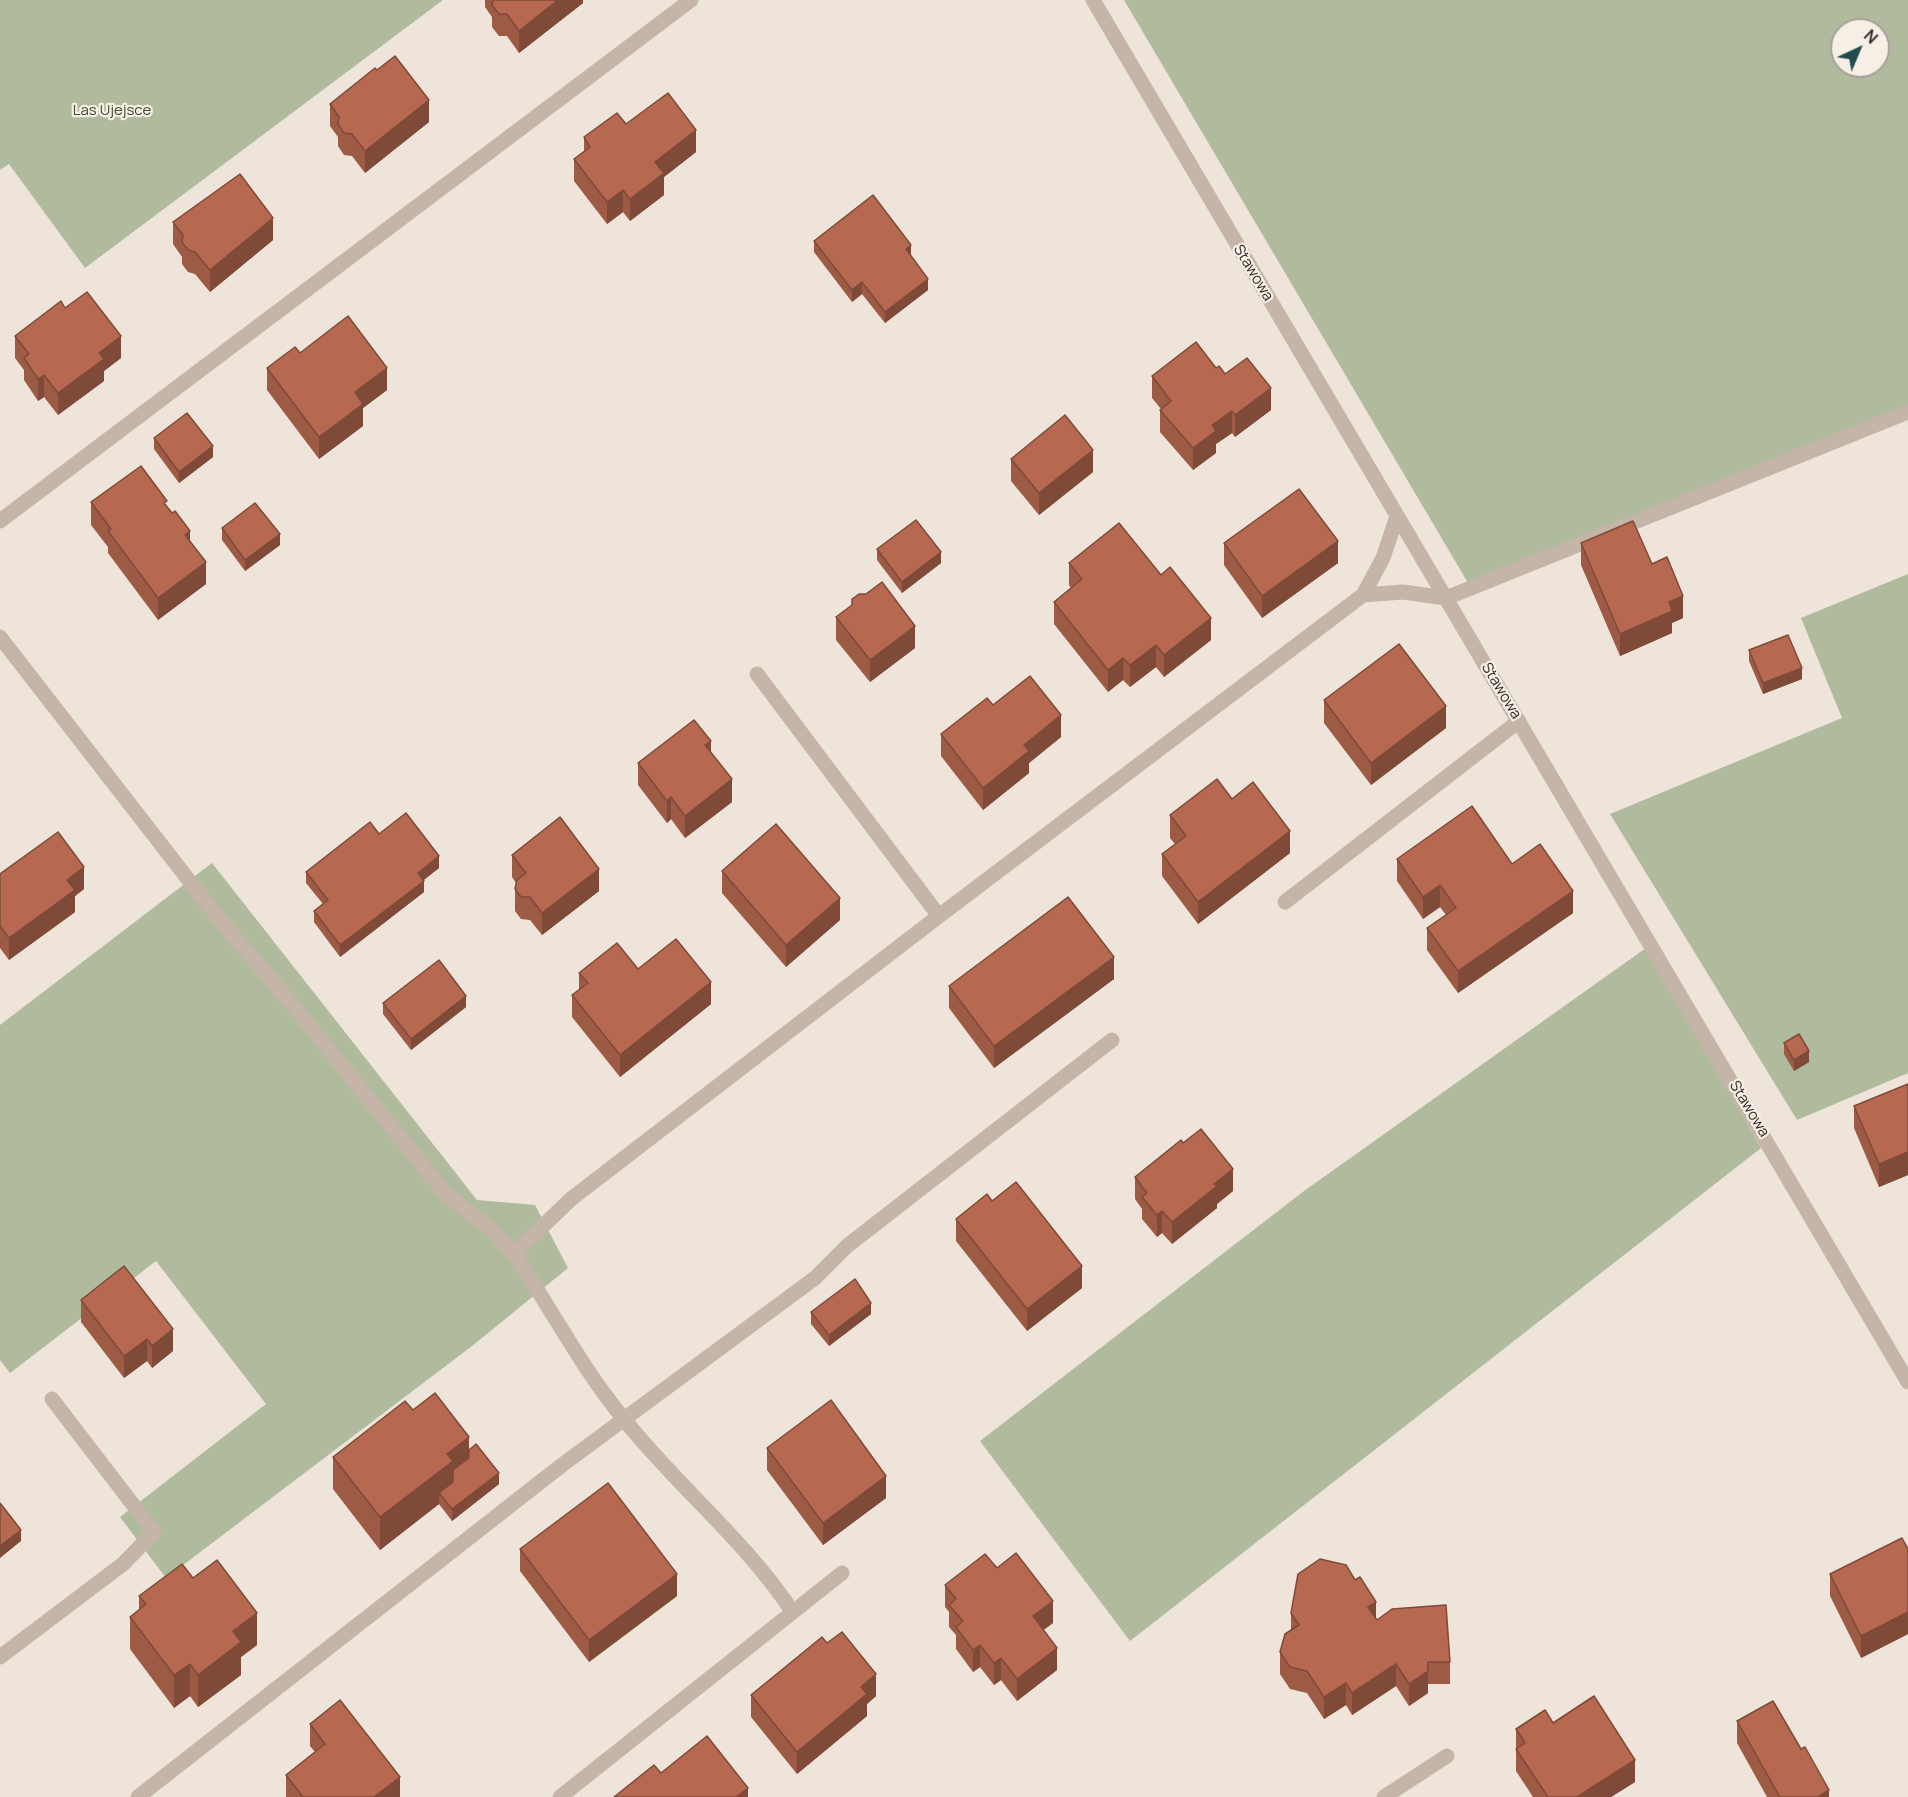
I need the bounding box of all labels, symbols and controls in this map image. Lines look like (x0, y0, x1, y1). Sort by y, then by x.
north arrow (1830, 18, 1890, 78)
text: N (1859, 25, 1883, 48)
park label: Las Ujejsce (73, 102, 151, 120)
street label: Stawowa (1229, 242, 1277, 304)
street label: Stawowa (1477, 660, 1525, 722)
street label: Stawowa (1725, 1078, 1773, 1140)

